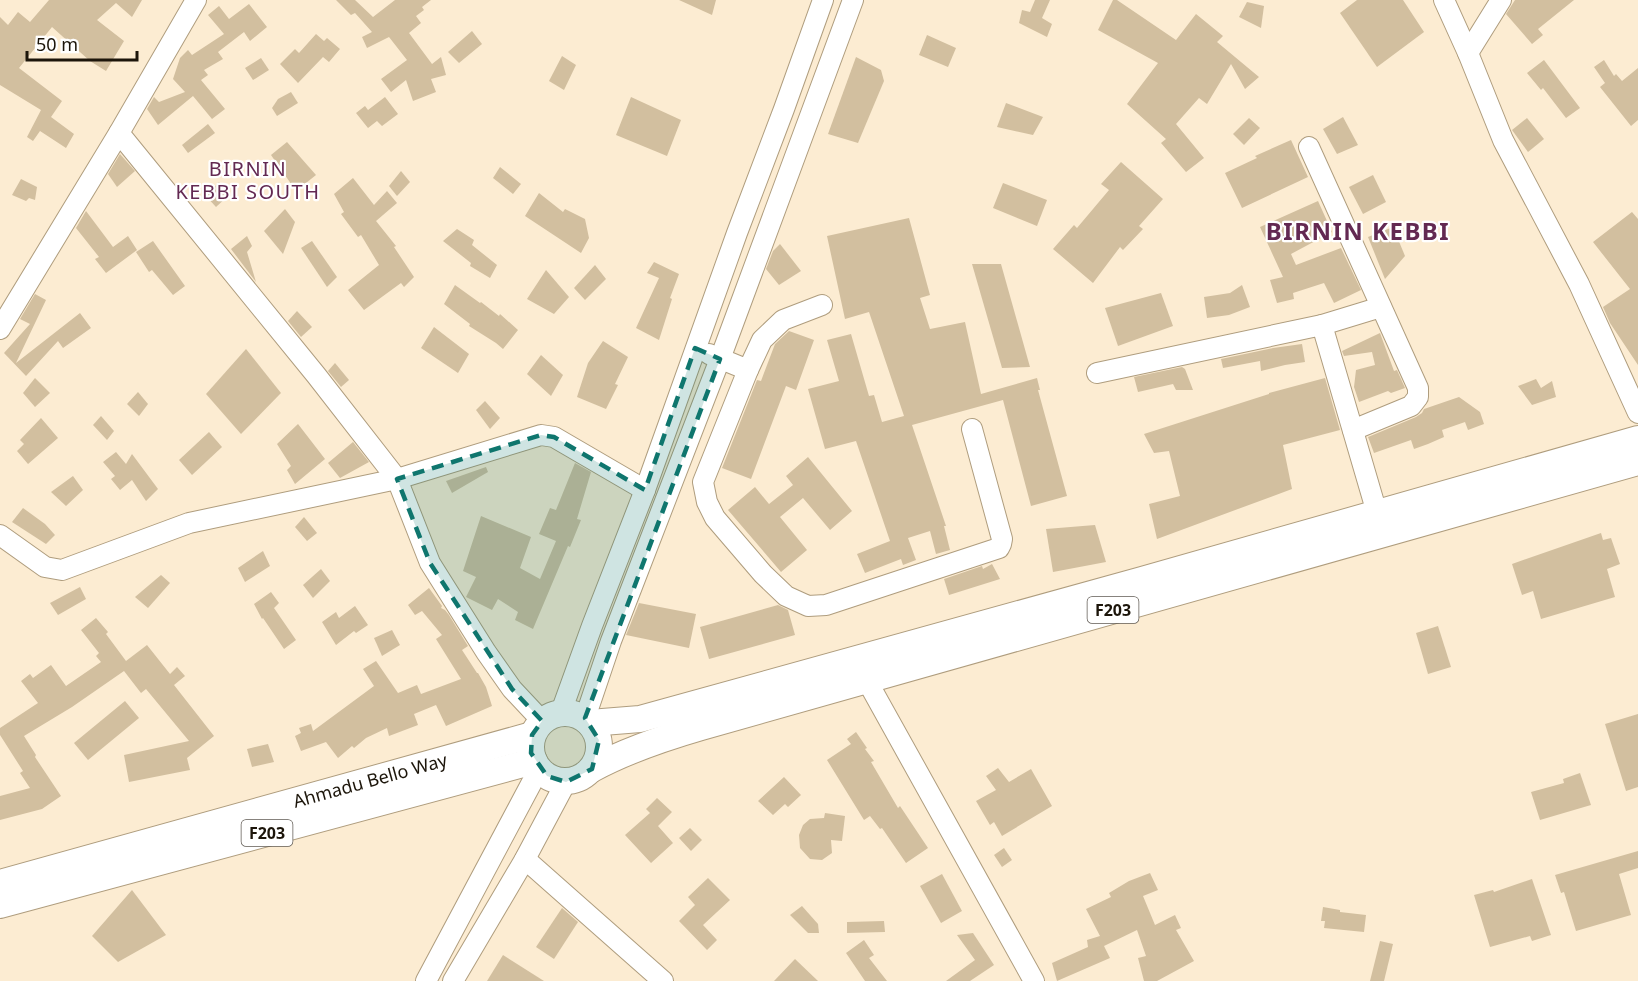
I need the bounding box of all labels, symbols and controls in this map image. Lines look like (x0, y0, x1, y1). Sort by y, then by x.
scale bar (27, 24, 136, 62)
text: 50 m (36, 32, 78, 56)
district label: BIRNIN KEBBI SOUTH (175, 155, 321, 205)
district label: BIRNIN KEBBI (1266, 214, 1450, 247)
road number: F203 (1088, 597, 1138, 623)
street label: Ahmadu Bello Way (290, 747, 451, 813)
road number: F203 (242, 820, 292, 846)

